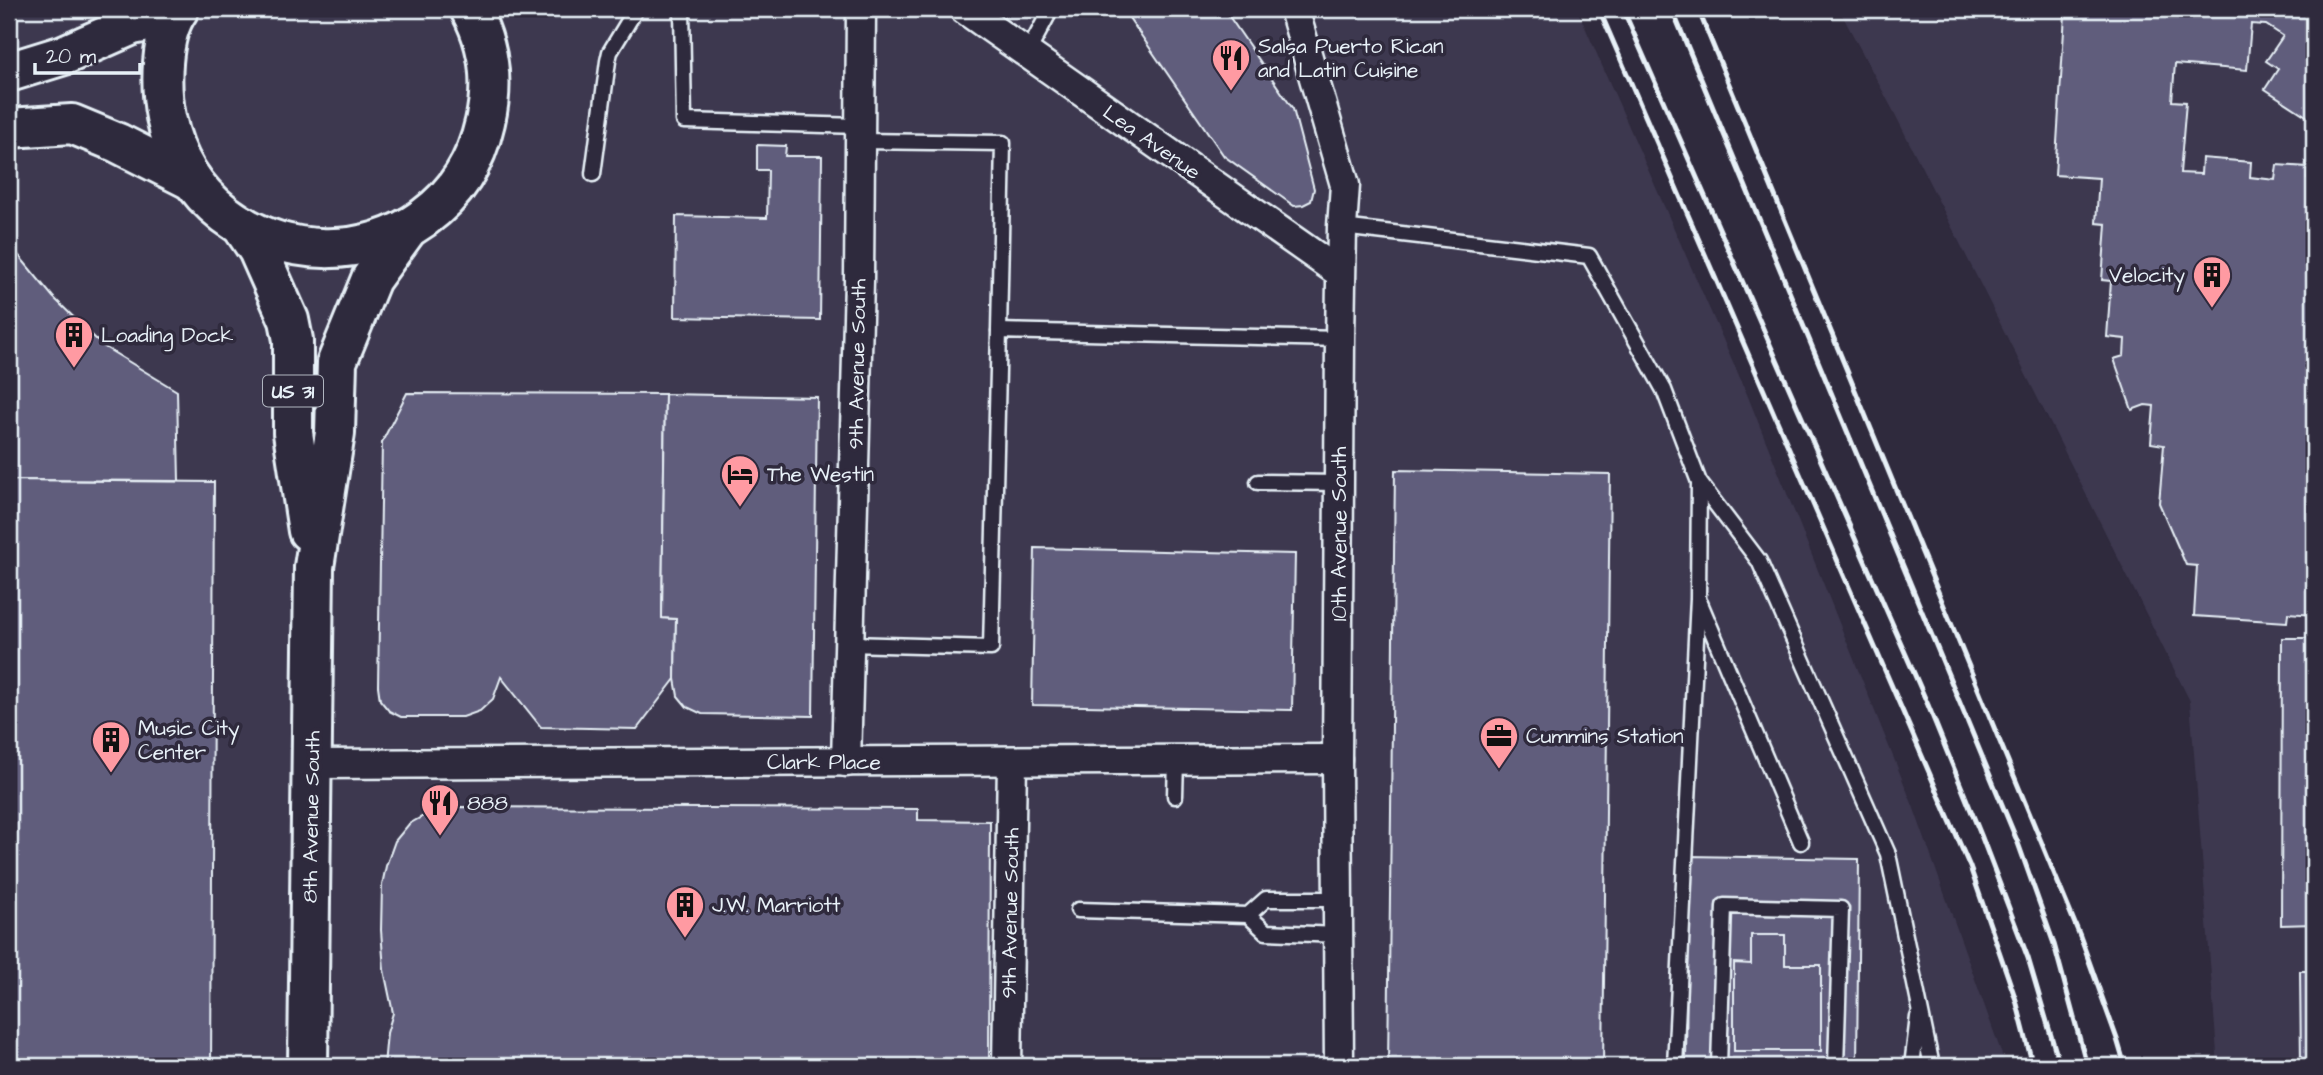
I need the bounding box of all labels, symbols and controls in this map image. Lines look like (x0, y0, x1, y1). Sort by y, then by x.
scale bar (35, 32, 140, 76)
place label: Salsa Puerto Rican and Latin Cuisine (1258, 32, 1443, 85)
restaurant icon: Salsa Puerto Rican and Latin Cuisine (1210, 37, 1252, 92)
text: 20 m (46, 42, 97, 71)
street label: Lea Avenue (1097, 98, 1206, 187)
building icon: Velocity (2191, 254, 2233, 309)
place label: Velocity (2109, 261, 2185, 292)
street label: 9th Avenue South (842, 278, 873, 450)
building icon: Loading Dock (53, 314, 95, 369)
place label: Loading Dock (101, 321, 233, 352)
road number: US 31 (263, 376, 323, 406)
street label: 10th Avenue South (1325, 446, 1354, 621)
hotel icon: The Westin (719, 453, 761, 508)
place label: The Westin (767, 460, 874, 489)
place label: Music City Center (138, 714, 240, 767)
office icon: Cummins Station (1478, 715, 1520, 770)
building icon: Music City Center (90, 719, 132, 774)
place label: Cummins Station (1526, 722, 1684, 751)
street label: 8th Avenue South (295, 730, 328, 903)
street label: Clark Place (767, 748, 881, 777)
restaurant icon: 888 (419, 782, 461, 837)
place label: 888 (467, 789, 508, 818)
street label: 9th Avenue South (995, 827, 1026, 999)
building icon: J.W. Marriott (664, 884, 706, 939)
place label: J.W. Marriott (712, 891, 841, 920)

